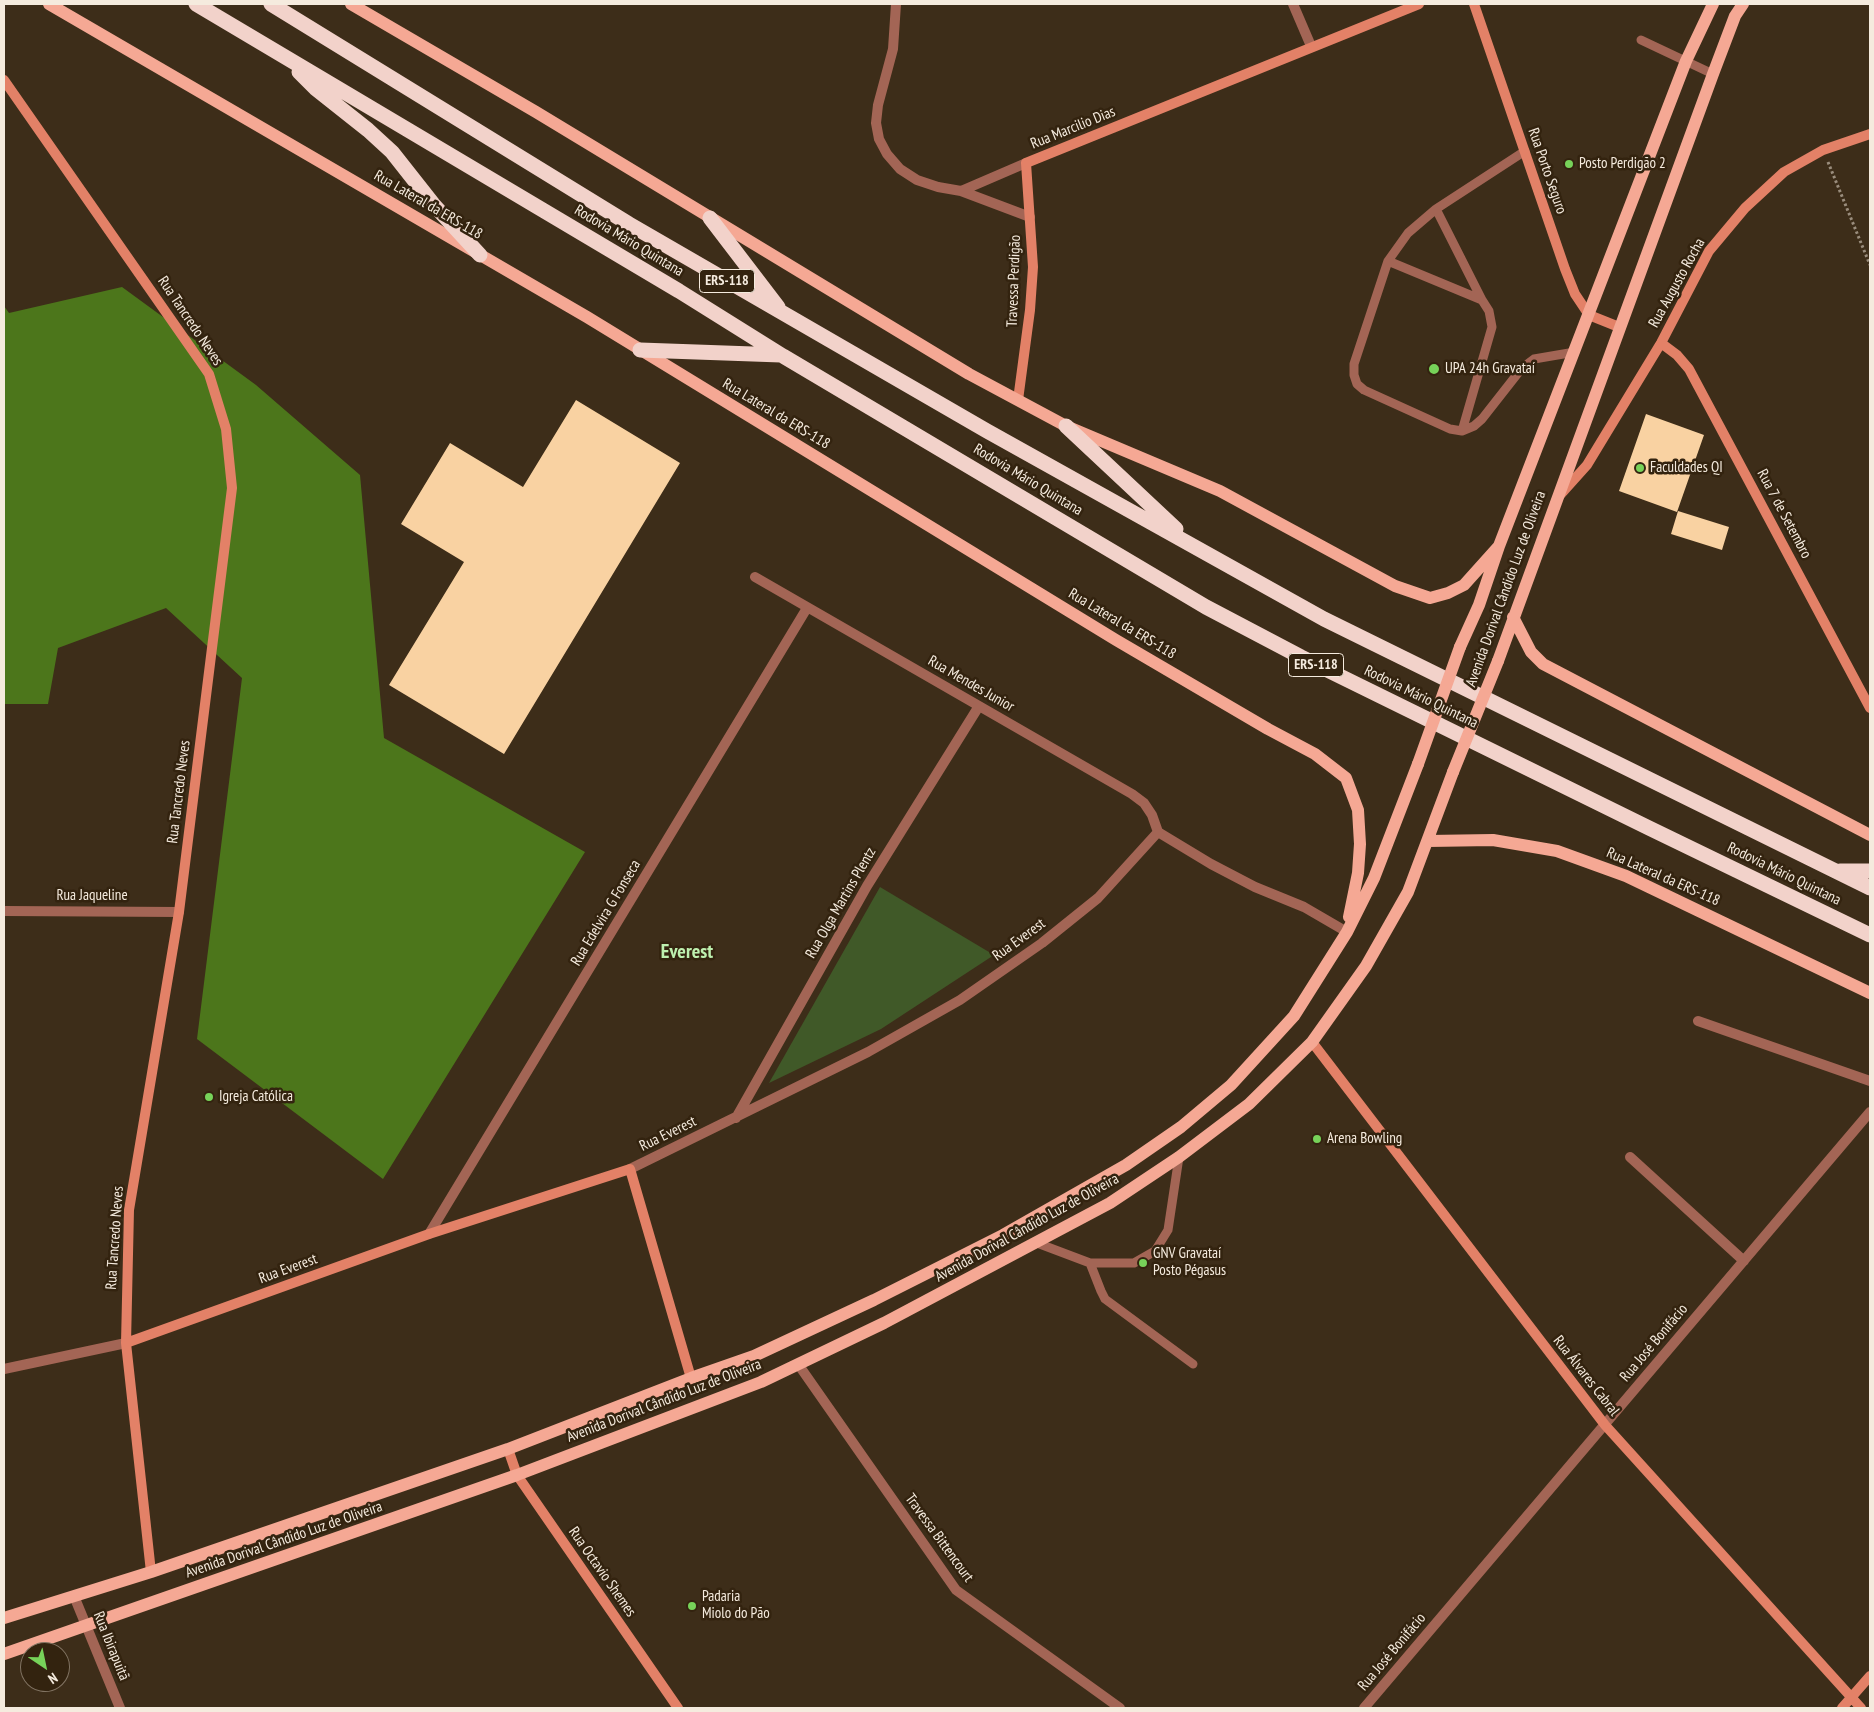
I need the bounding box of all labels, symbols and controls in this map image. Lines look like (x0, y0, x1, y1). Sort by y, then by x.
street label: Rua Marcilio Dias (1028, 103, 1118, 153)
street label: Rua Porto Seguro (1524, 126, 1570, 216)
place label: Posto Perdigão 2 (1579, 155, 1666, 173)
marker: Posto Perdigão 2 (1563, 158, 1575, 170)
street label: Rua Lateral da ERS-118 (371, 167, 485, 243)
street label: Rodovia Mário Quintana (571, 201, 687, 281)
street label: Travessa Perdigão (1003, 235, 1025, 327)
street label: Rua Augusto Rocha (1645, 235, 1709, 331)
road number: ERS-118 (700, 270, 754, 292)
street label: Rua Tancredo Neves (154, 273, 226, 369)
place label: UPA 24h Gravataí (1445, 360, 1535, 378)
marker: UPA 24h Gravataí (1427, 362, 1441, 376)
street label: Rua Lateral da ERS-118 (719, 375, 833, 453)
street label: Rodovia Mário Quintana (970, 440, 1086, 520)
place label: Faculdades QI (1650, 459, 1723, 477)
marker: Faculdades QI (1634, 462, 1646, 474)
street label: Rua 7 de Setembro (1753, 466, 1815, 562)
street label: Avenida Dorival Cândido Luz de Oliveira (1462, 489, 1550, 689)
street label: Rua Lateral da ERS-118 (1065, 585, 1179, 663)
street label: Rua Mendes Junior (925, 652, 1017, 716)
road number: ERS-118 (1288, 654, 1344, 676)
street label: Rodovia Mário Quintana (1361, 662, 1481, 732)
street label: Rua Tancredo Neves (164, 739, 194, 845)
street label: Rodovia Mário Quintana (1724, 839, 1844, 909)
street label: Rua Olga Martins Plentz (802, 844, 880, 962)
street label: Rua Lateral da ERS-118 (1604, 844, 1722, 910)
street label: Rua Edelvira G Fonseca (567, 857, 645, 969)
street label: Rua Jaqueline (56, 887, 128, 905)
street label: Rua Everest (989, 915, 1049, 965)
district label: Everest (661, 940, 713, 964)
place label: Igreja Católica (219, 1088, 293, 1106)
marker: Igreja Católica (203, 1091, 215, 1103)
street label: Rua Everest (637, 1113, 699, 1155)
place label: Arena Bowling (1327, 1130, 1402, 1148)
marker: Arena Bowling (1311, 1133, 1323, 1145)
street label: Avenida Dorival Cândido Luz de Oliveira (932, 1170, 1122, 1286)
street label: Rua Tancredo Neves (102, 1186, 128, 1290)
place label: GNV Gravataí Posto Pégasus (1153, 1245, 1226, 1280)
street label: Rua Everest (256, 1250, 320, 1288)
marker: GNV Gravataí Posto Pégasus (1137, 1257, 1149, 1269)
street label: Rua José Bonifácio (1616, 1301, 1692, 1385)
street label: Rua Álvares Cabral (1549, 1332, 1623, 1420)
street label: Avenida Dorival Cândido Luz de Oliveira (564, 1355, 764, 1447)
street label: Travessa Bittencourt (901, 1490, 977, 1586)
street label: Avenida Dorival Cândido Luz de Oliveira (183, 1498, 385, 1582)
street label: Rua Octavio Shemes (564, 1524, 640, 1620)
place label: Padaria Miolo do Pão (702, 1588, 770, 1623)
marker: Padaria Miolo do Pão (686, 1600, 698, 1612)
street label: Rua Ibirapuitã (89, 1609, 133, 1683)
street label: Rua José Bonifácio (1354, 1610, 1430, 1694)
north arrow (20, 1642, 70, 1692)
text: N (45, 1669, 61, 1688)

